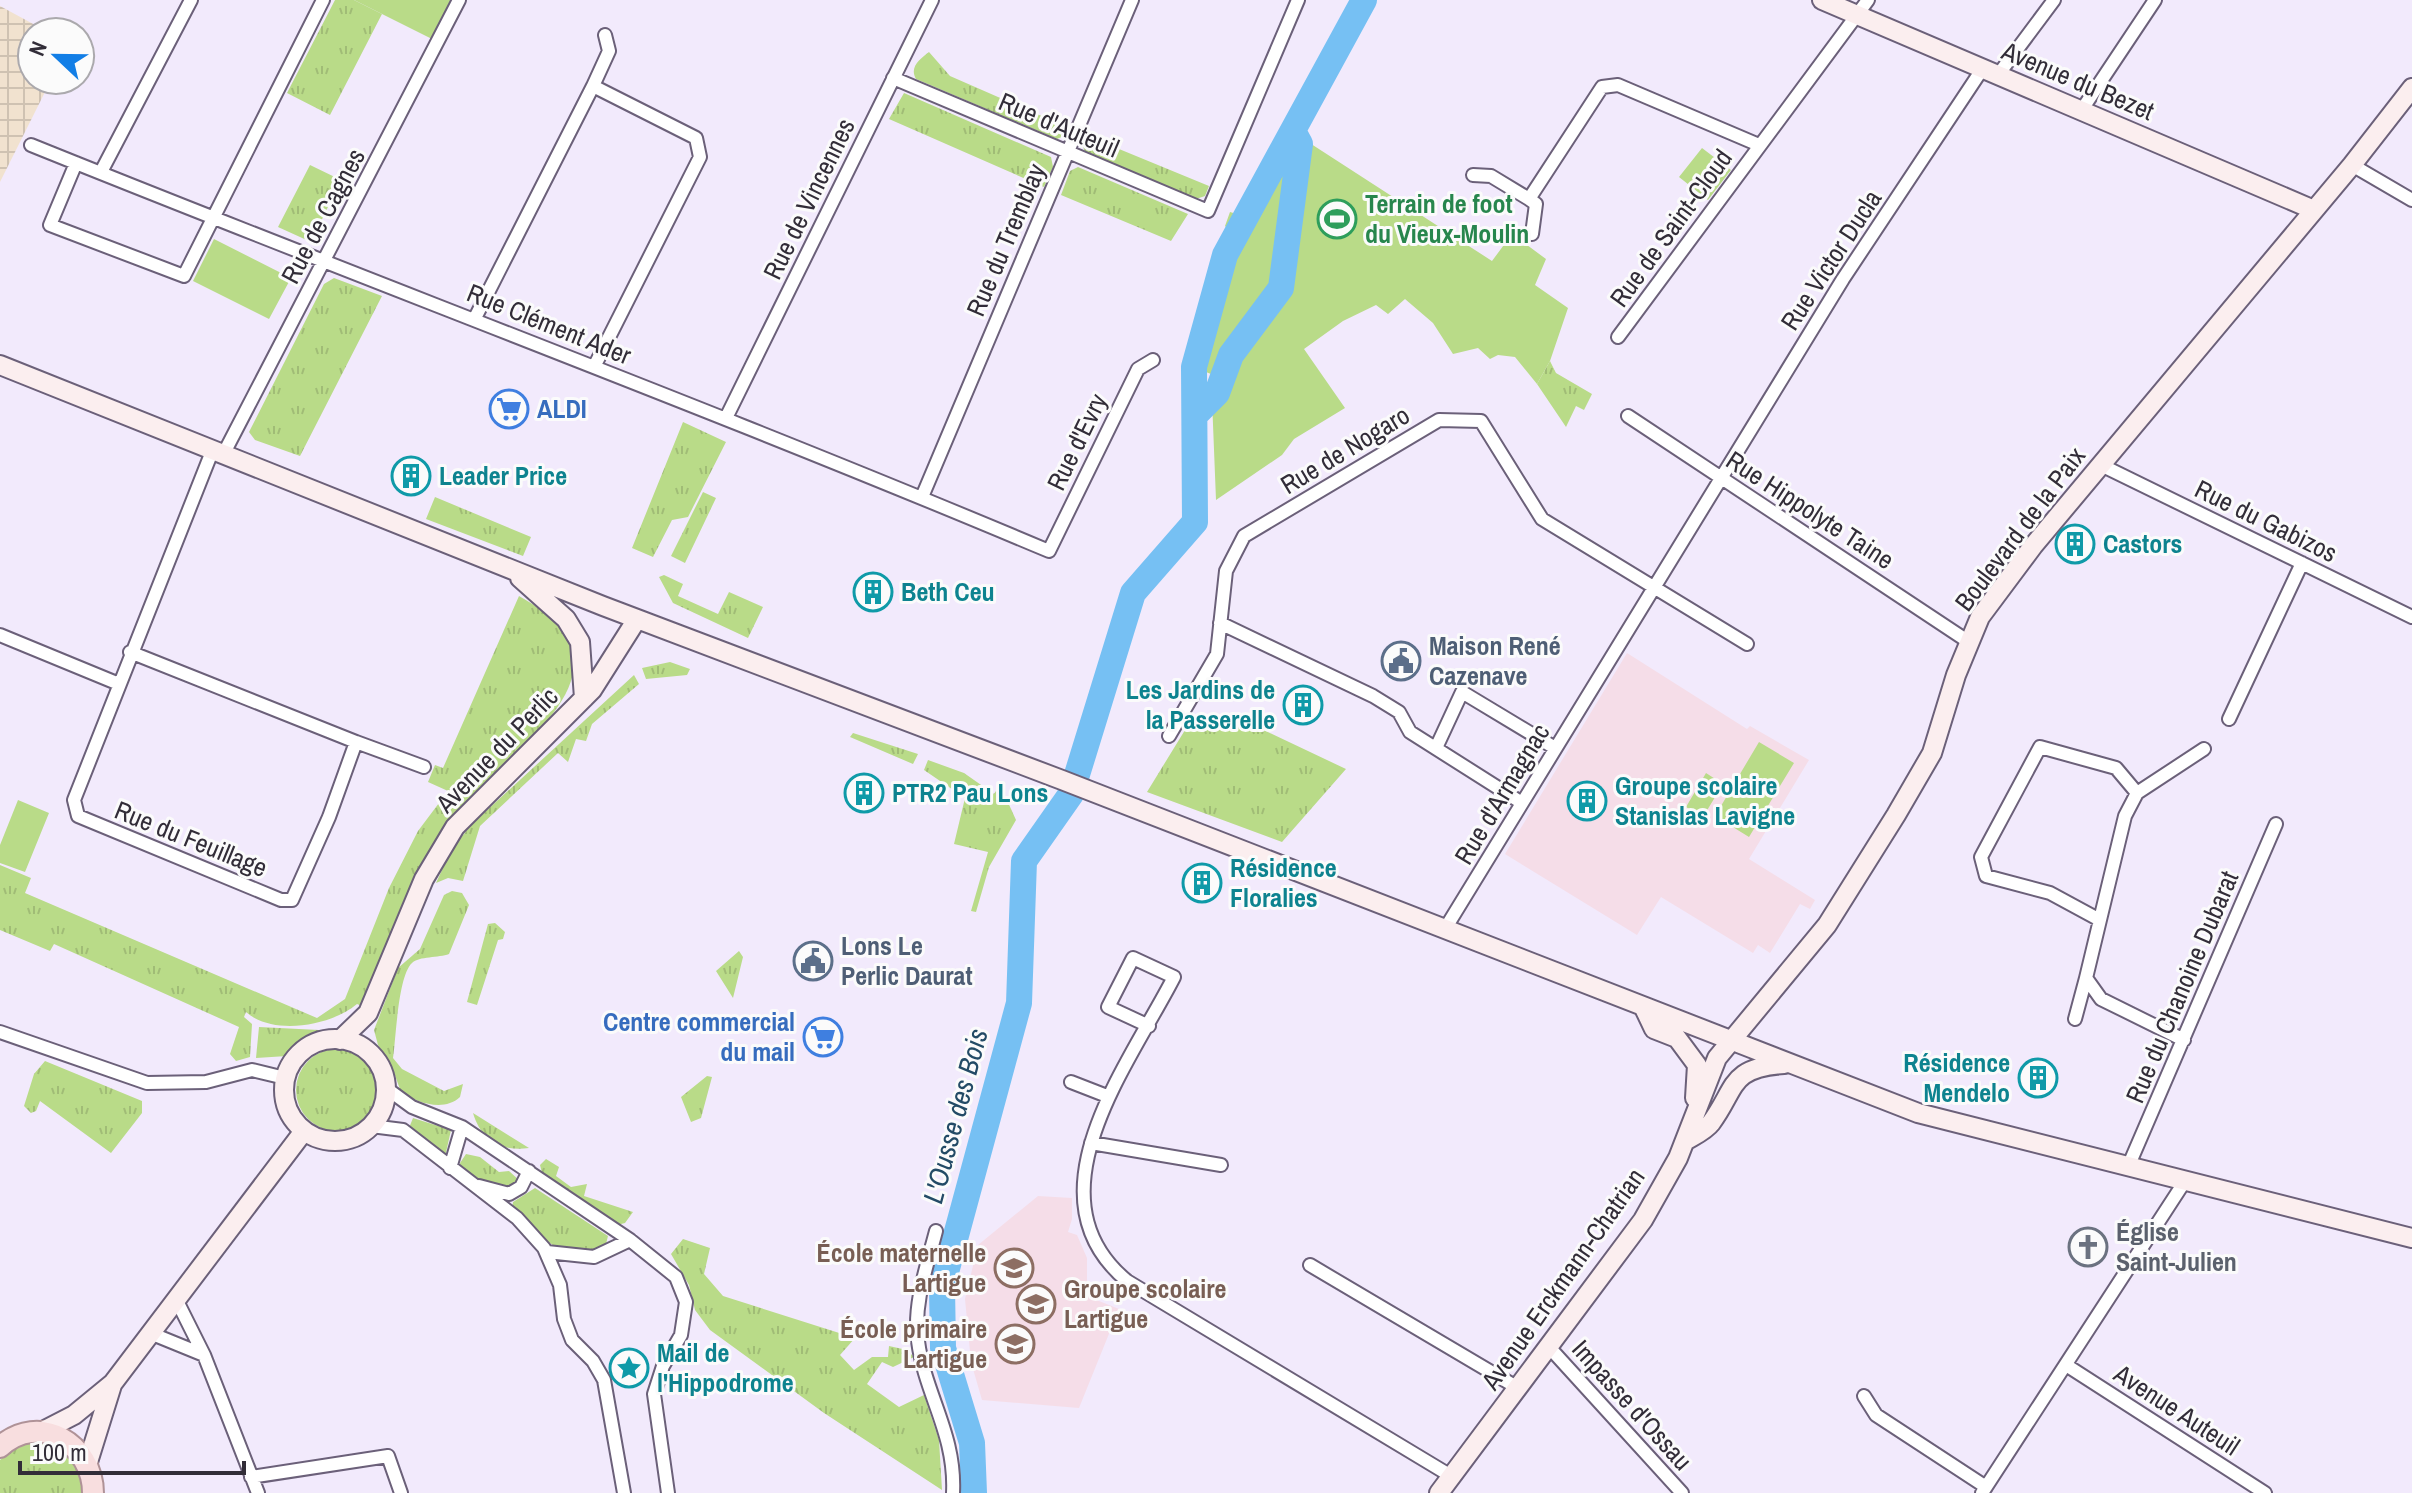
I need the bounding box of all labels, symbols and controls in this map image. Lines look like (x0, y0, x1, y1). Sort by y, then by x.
north arrow (16, 16, 96, 96)
street label: Avenue du Bezet (1996, 32, 2160, 128)
text: N (21, 37, 54, 60)
street label: Rue d'Auteuil (994, 84, 1125, 166)
street label: Rue de Vincennes (754, 112, 863, 285)
street label: Rue de Cagnes (272, 142, 373, 289)
street label: Rue de Saint-Cloud (1601, 142, 1740, 314)
street label: Rue du Tremblay (958, 158, 1054, 321)
street label: Rue Victor Ducla (1772, 183, 1889, 337)
place label: Terrain de foot du Vieux-Moulin (1365, 186, 1529, 251)
sports icon: Terrain de foot du Vieux-Moulin (1316, 198, 1358, 240)
street label: Rue Clément Ader (462, 275, 637, 372)
street label: Rue d'Evry (1038, 387, 1115, 496)
supermarket icon: ALDI (488, 388, 530, 430)
place label: ALDI (537, 391, 587, 426)
street label: Rue de Nogaro (1274, 397, 1416, 502)
street label: Boulevard de la Paix (1946, 439, 2093, 618)
street label: Rue Hippolyte Taine (1720, 442, 1901, 577)
building icon: Leader Price (390, 455, 432, 497)
place label: Leader Price (439, 458, 567, 493)
street label: Rue du Gabizos (2189, 471, 2343, 570)
building icon: Castors (2054, 523, 2096, 565)
place label: Castors (2103, 526, 2182, 561)
building icon: Beth Ceu (852, 571, 894, 613)
place label: Beth Ceu (901, 574, 995, 609)
place label: Maison René Cazenave (1429, 628, 1561, 693)
public building icon: Maison René Cazenave (1380, 640, 1422, 682)
place label: Les Jardins de la Passerelle (1126, 672, 1275, 737)
street label: Avenue du Perlic (427, 679, 566, 821)
building icon: Les Jardins de la Passerelle (1282, 684, 1324, 726)
street label: Rue d'Armagnac (1446, 717, 1557, 871)
place label: Groupe scolaire Stanislas Lavigne (1615, 768, 1795, 833)
building icon: PTR2 Pau Lons (843, 772, 885, 814)
place label: PTR2 Pau Lons (892, 775, 1048, 810)
building icon: Groupe scolaire Stanislas Lavigne (1566, 780, 1608, 822)
street label: Rue du Feuillage (110, 792, 273, 885)
place label: Résidence Floralies (1230, 850, 1337, 915)
building icon: Résidence Floralies (1181, 862, 1223, 904)
street label: Rue du Chanoine Dubarat (2117, 865, 2246, 1108)
place label: Lons Le Perlic Daurat (841, 928, 973, 993)
public building icon: Lons Le Perlic Daurat (792, 940, 834, 982)
place label: Centre commercial du mail (603, 1004, 795, 1069)
supermarket icon: Centre commercial du mail (802, 1016, 844, 1058)
water label: L'Ousse des Bois (913, 1025, 997, 1207)
place label: Résidence Mendelo (1903, 1045, 2010, 1110)
building icon: Résidence Mendelo (2017, 1057, 2059, 1099)
street label: Avenue Erckmann-Chatrian (1472, 1161, 1652, 1397)
place label: Église Saint-Julien (2116, 1214, 2237, 1279)
church icon: Église Saint-Julien (2067, 1226, 2109, 1268)
place label: École maternelle Lartigue (817, 1235, 986, 1300)
school or university icon: École maternelle Lartigue (993, 1247, 1035, 1289)
place label: Groupe scolaire Lartigue (1064, 1271, 1226, 1336)
school or university icon: Groupe scolaire Lartigue (1015, 1283, 1057, 1325)
place label: École primaire Lartigue (840, 1311, 987, 1376)
school or university icon: École primaire Lartigue (994, 1323, 1036, 1365)
street label: Impasse d'Ossau (1564, 1332, 1700, 1477)
place label: Mail de l'Hippodrome (657, 1335, 794, 1400)
place icon: Mail de l'Hippodrome (608, 1347, 650, 1389)
street label: Avenue Auteuil (2107, 1355, 2247, 1463)
scale bar (20, 1425, 244, 1475)
text: 100 m (32, 1436, 87, 1468)

